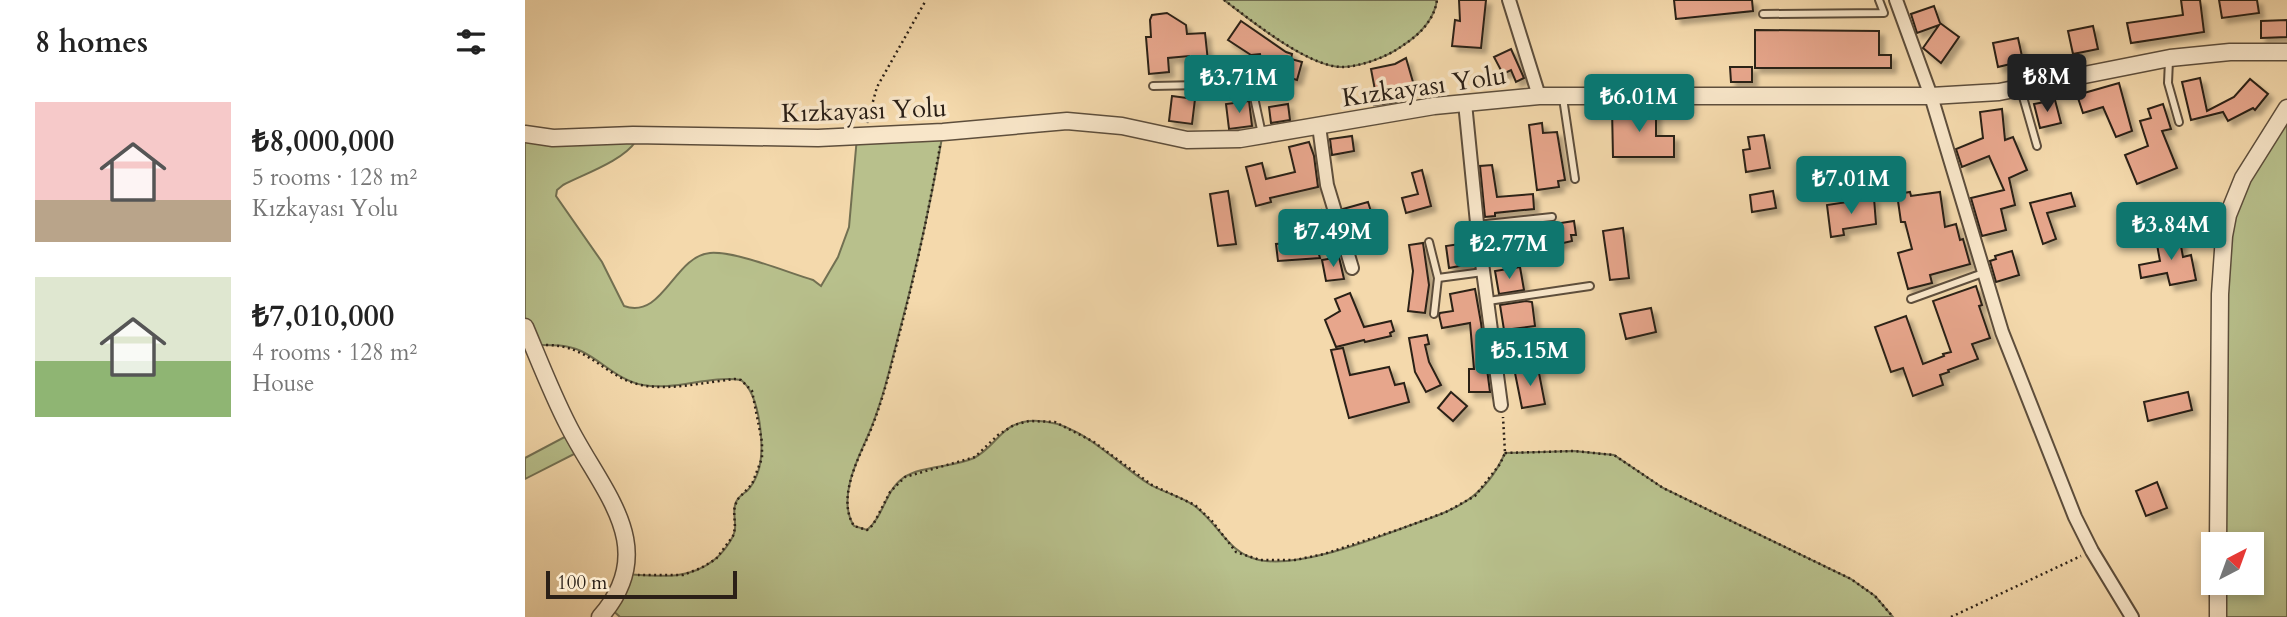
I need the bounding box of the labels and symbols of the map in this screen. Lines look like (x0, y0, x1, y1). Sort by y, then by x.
pin: ₺8M (2013, 54, 2081, 114)
pin: ₺3.71M (1182, 55, 1296, 115)
street label: Kızkayası Yolu (1340, 58, 1509, 115)
pin: ₺6.01M (1582, 74, 1696, 134)
street label: Kızkayası Yolu (781, 90, 947, 131)
pin: ₺7.01M (1794, 156, 1908, 216)
pin: ₺3.84M (2114, 202, 2228, 262)
pin: ₺7.49M (1276, 210, 1390, 269)
pin: ₺2.77M (1452, 222, 1566, 281)
pin: ₺5.15M (1473, 328, 1587, 388)
north arrow (2201, 532, 2265, 595)
scale bar (546, 568, 737, 600)

